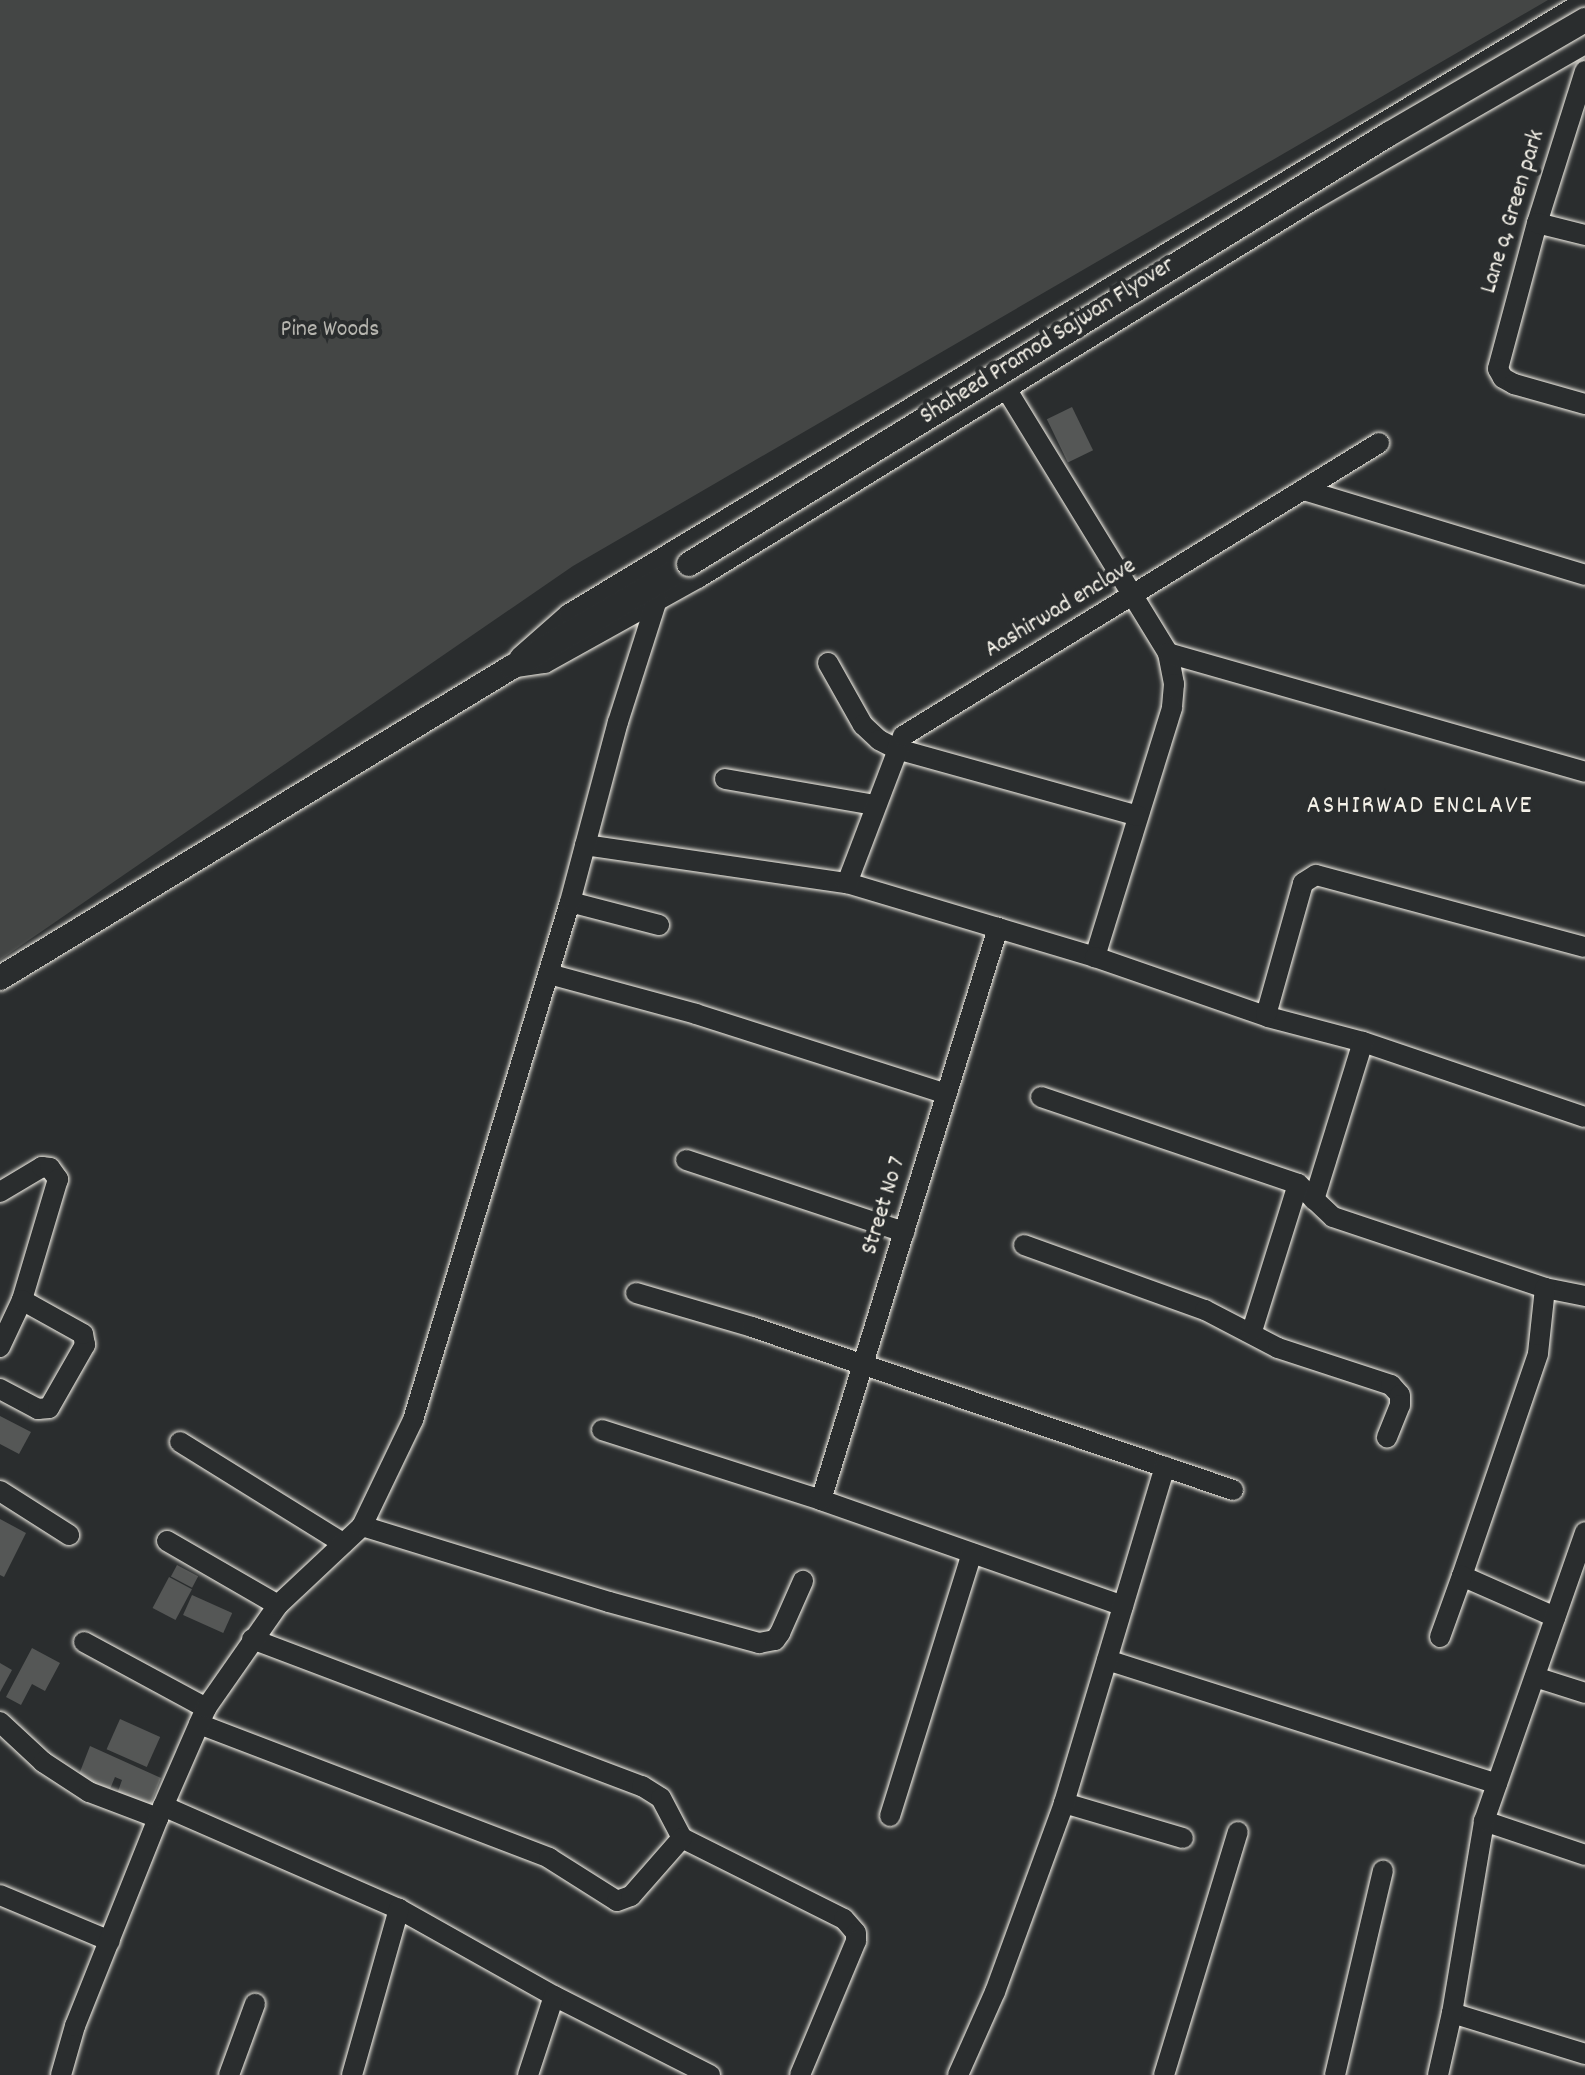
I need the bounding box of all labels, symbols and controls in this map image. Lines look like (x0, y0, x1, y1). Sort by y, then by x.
street label: Lane a, Green park (1475, 127, 1553, 297)
street label: Shaheed Pramod Sajwan Flyover (916, 252, 1180, 432)
park label: Pine Woods (281, 317, 379, 345)
street label: Aashirwad enclave (980, 553, 1142, 665)
district label: ASHIRWAD ENCLAVE (1307, 791, 1533, 823)
street label: Street No 7 (856, 1153, 914, 1259)

